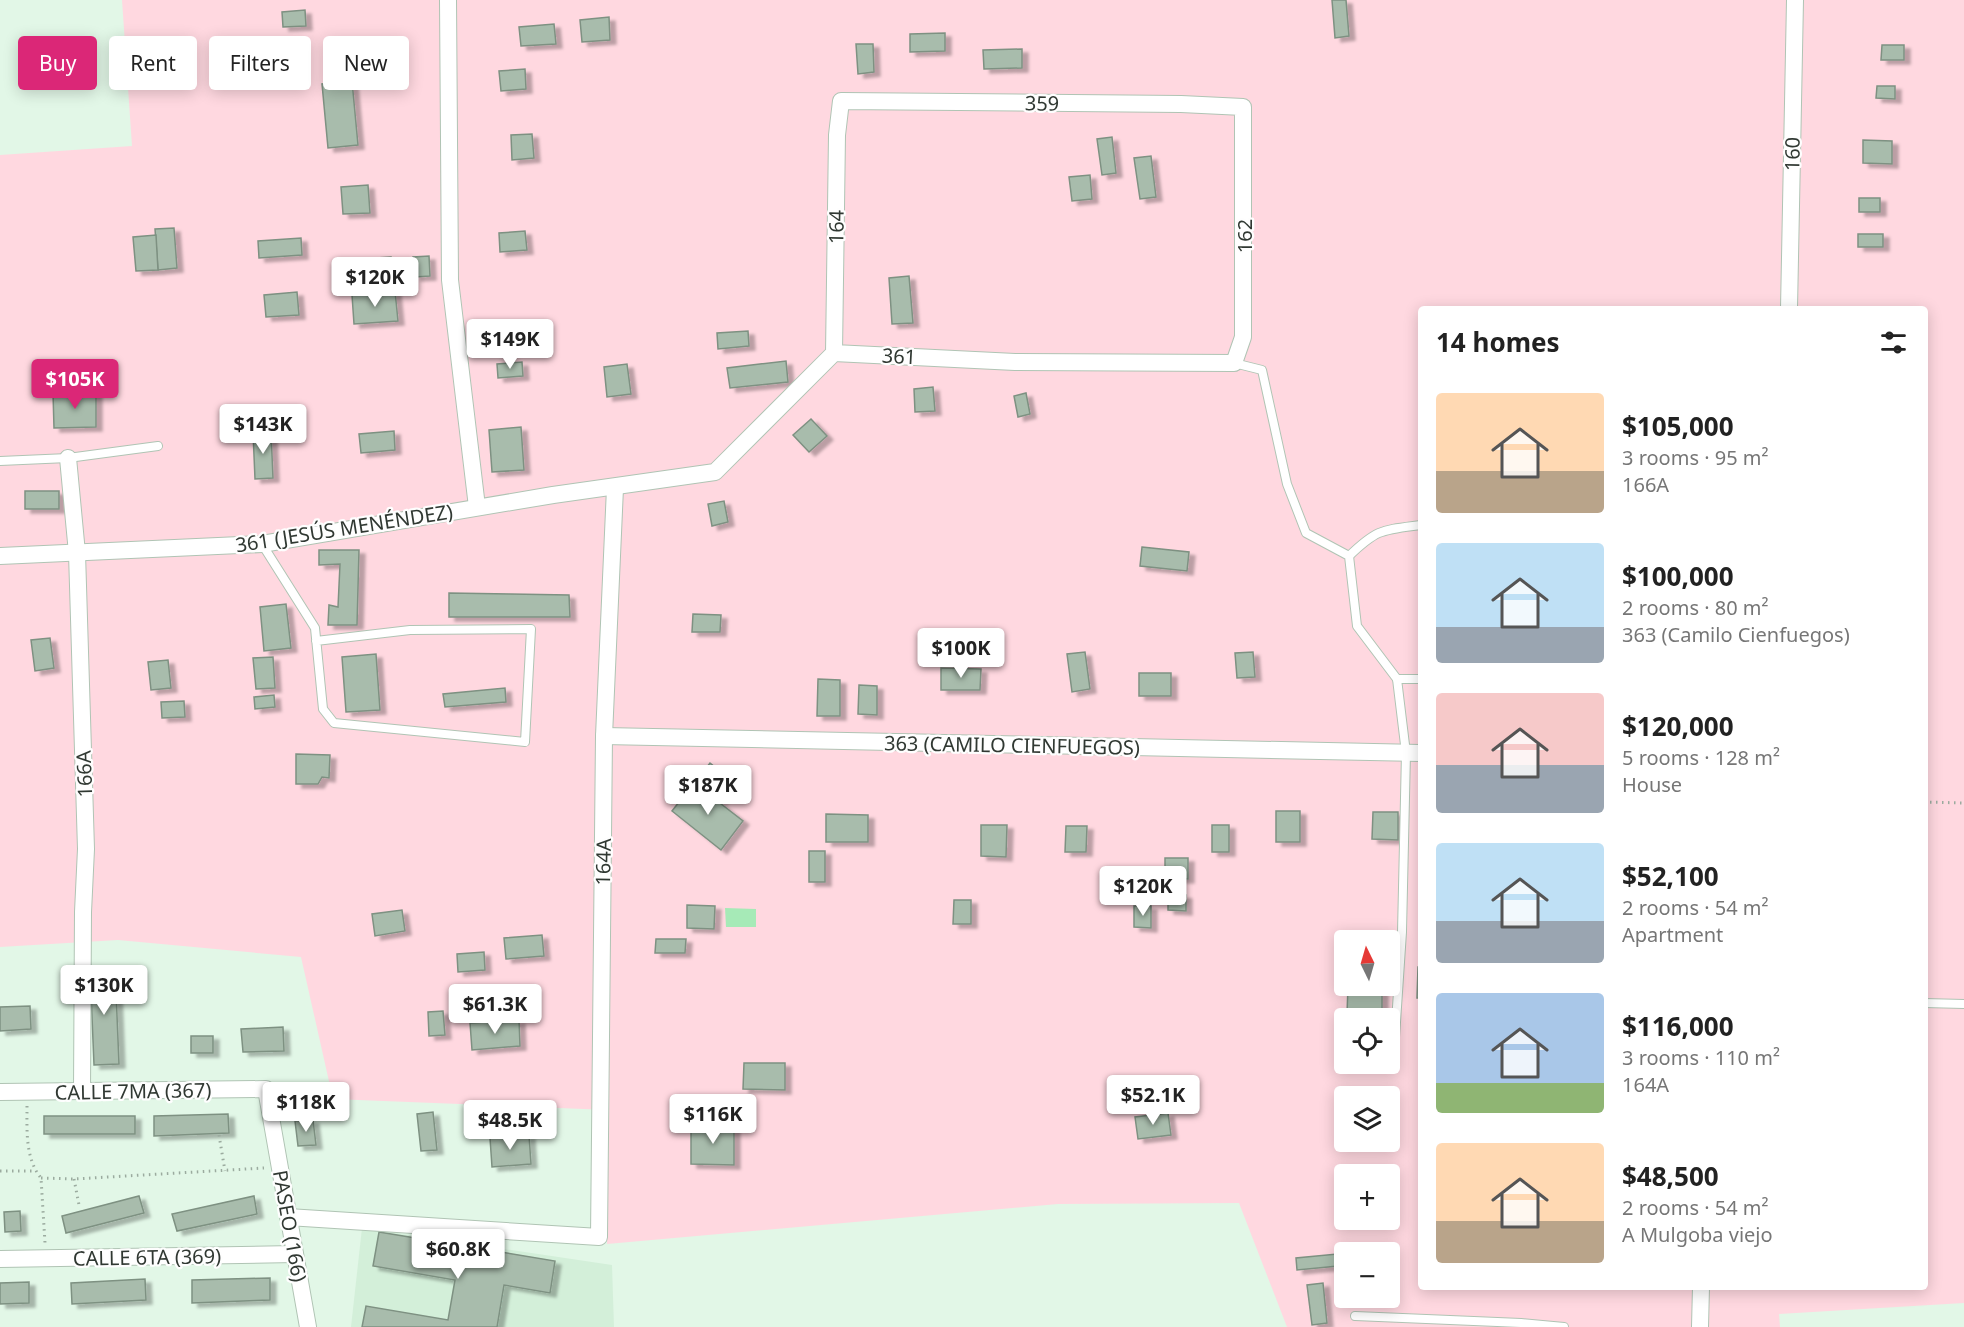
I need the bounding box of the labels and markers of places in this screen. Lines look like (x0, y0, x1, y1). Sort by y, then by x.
pin: $120K (333, 257, 417, 308)
pin: $149K (468, 319, 552, 370)
pin: $105K (33, 359, 117, 410)
pin: $143K (221, 404, 305, 455)
pin: $100K (919, 628, 1003, 679)
pin: $187K (666, 765, 750, 816)
pin: $120K (1101, 866, 1185, 917)
pin: $130K (62, 965, 146, 1016)
pin: $61.3K (446, 984, 544, 1035)
pin: $52.1K (1104, 1075, 1202, 1126)
pin: $118K (264, 1082, 348, 1133)
pin: $116K (671, 1094, 755, 1145)
pin: $48.5K (461, 1100, 559, 1151)
pin: $60.8K (409, 1229, 507, 1280)

